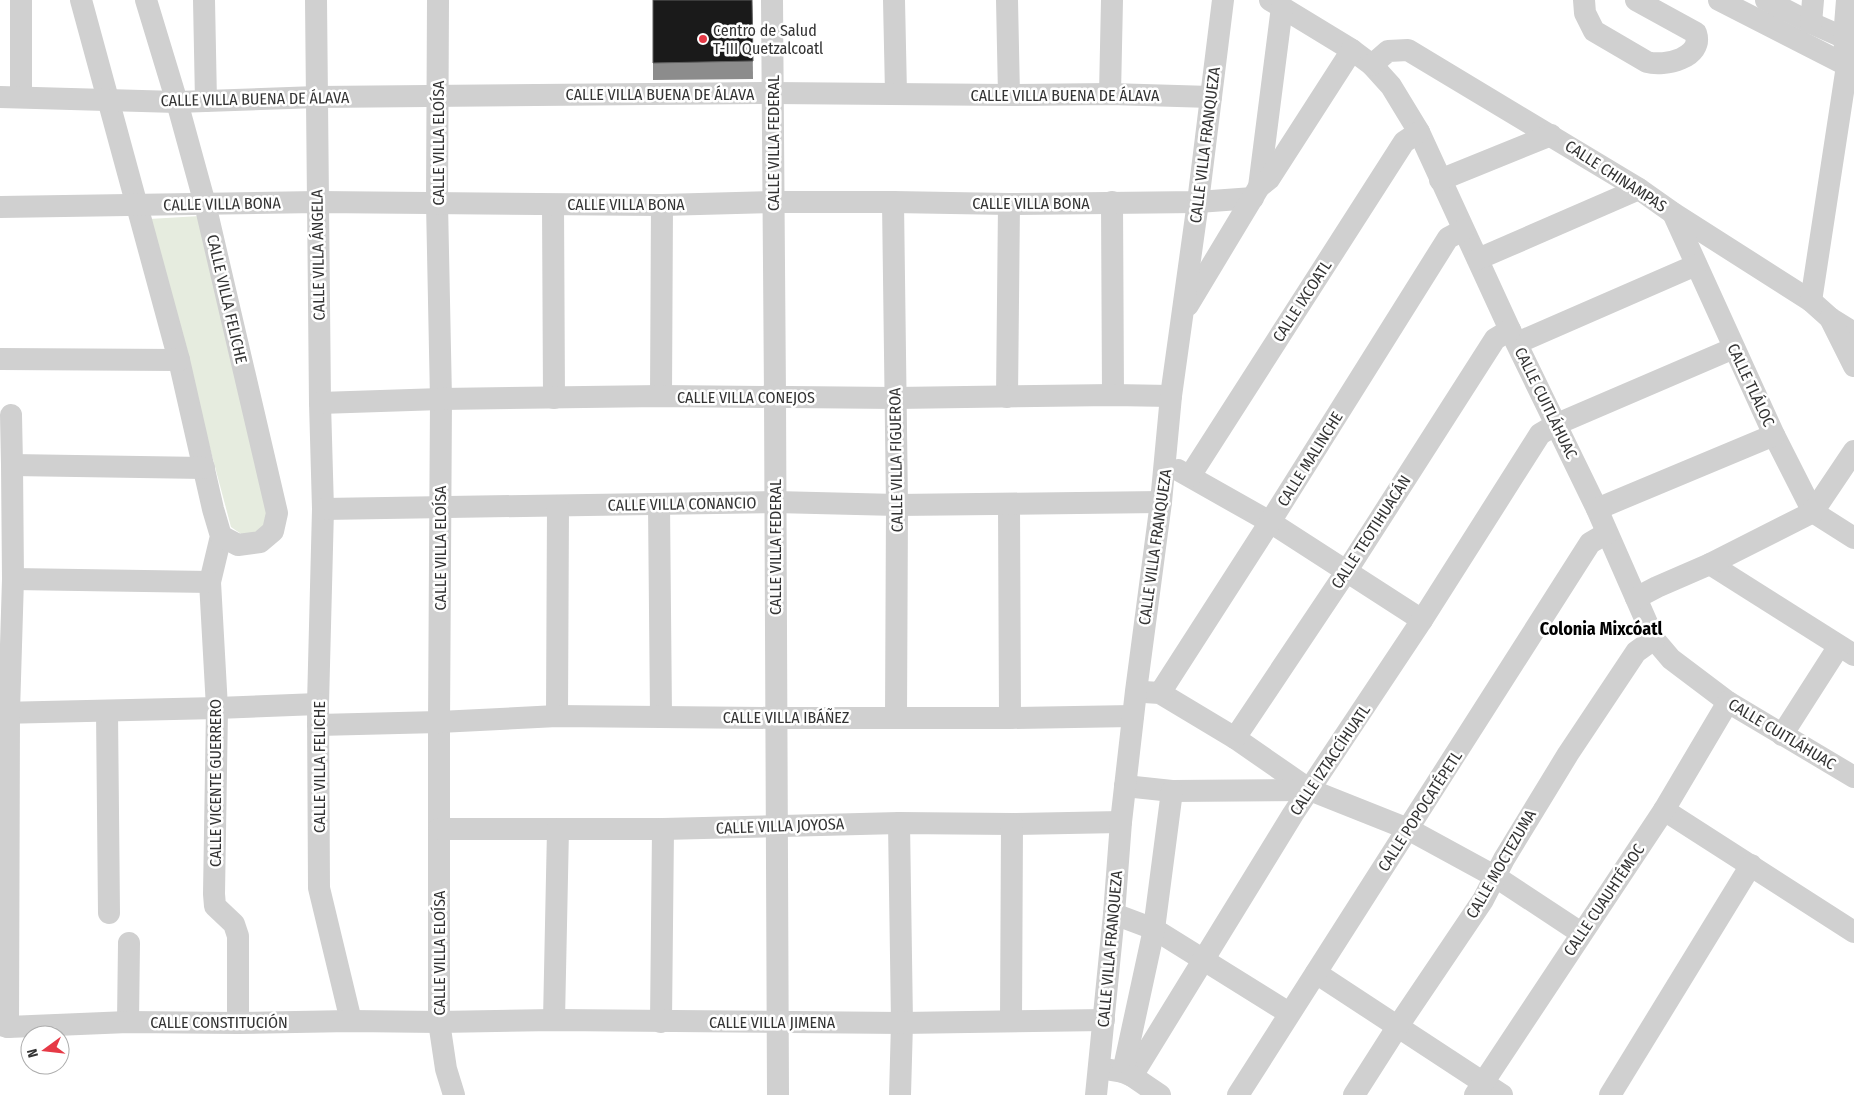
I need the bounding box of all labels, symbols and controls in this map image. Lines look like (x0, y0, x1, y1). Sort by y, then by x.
place label: Centro de Salud T-III Quetzalcoatl (713, 21, 823, 58)
marker: Centro de Salud T-III Quetzalcoatl (697, 33, 709, 45)
street label: CALLE VILLA FRANQUEZA (1186, 65, 1224, 224)
street label: CALLE VILLA FEDERAL (764, 75, 783, 211)
street label: CALLE VILLA ELOÍSA (429, 80, 448, 206)
street label: CALLE VILLA BUENA DE ÁLAVA (566, 85, 755, 104)
street label: CALLE VILLA BUENA DE ÁLAVA (971, 86, 1160, 105)
street label: CALLE VILLA BUENA DE ÁLAVA (160, 88, 350, 110)
street label: CALLE CHINAMPAS (1562, 136, 1670, 216)
street label: CALLE VILLA ÁNGELA (307, 189, 329, 321)
street label: CALLE VILLA BONA (163, 193, 282, 215)
street label: CALLE VILLA BONA (972, 194, 1090, 213)
street label: CALLE VILLA BONA (567, 195, 685, 214)
street label: CALLE VILLA FELICHE (203, 233, 251, 365)
street label: CALLE IXCOATL (1269, 257, 1335, 345)
street label: CALLE TLÁLOC (1723, 340, 1779, 430)
street label: CALLE CUITLÁHUAC (1511, 344, 1581, 462)
street label: CALLE VILLA FIGUEROA (885, 387, 907, 533)
street label: CALLE VILLA CONEJOS (677, 388, 815, 407)
street label: CALLE MALINCHE (1273, 408, 1347, 510)
street label: CALLE VILLA FRANQUEZA (1135, 467, 1175, 626)
street label: CALLE TEOTIHUACÁN (1327, 472, 1415, 592)
street label: CALLE VILLA FEDERAL (766, 479, 785, 615)
street label: CALLE VILLA ELOÍSA (431, 485, 450, 611)
street label: CALLE VILLA CONANCIO (607, 493, 757, 515)
district label: Colonia Mixcóatl (1540, 618, 1662, 640)
street label: CALLE CUITLÁHUAC (1725, 694, 1839, 774)
street label: CALLE VICENTE GUERRERO (206, 699, 225, 867)
street label: CALLE VILLA FELICHE (310, 701, 329, 833)
street label: CALLE IZTACCÍHUATL (1286, 701, 1374, 819)
street label: CALLE VILLA IBÁÑEZ (723, 708, 849, 727)
street label: CALLE POPOCATÉPETL (1374, 747, 1466, 875)
street label: CALLE MOCTEZUMA (1462, 806, 1540, 922)
street label: CALLE VILLA JOYOSA (716, 814, 845, 838)
street label: CALLE CUAUHTÉMOC (1560, 840, 1648, 960)
street label: CALLE VILLA FRANQUEZA (1094, 869, 1126, 1028)
street label: CALLE VILLA ELOÍSA (430, 890, 449, 1016)
street label: CALLE CONSTITUCIÓN (150, 1013, 288, 1032)
street label: CALLE VILLA JIMENA (709, 1013, 836, 1032)
north arrow (20, 1025, 70, 1075)
text: N (24, 1047, 42, 1059)

